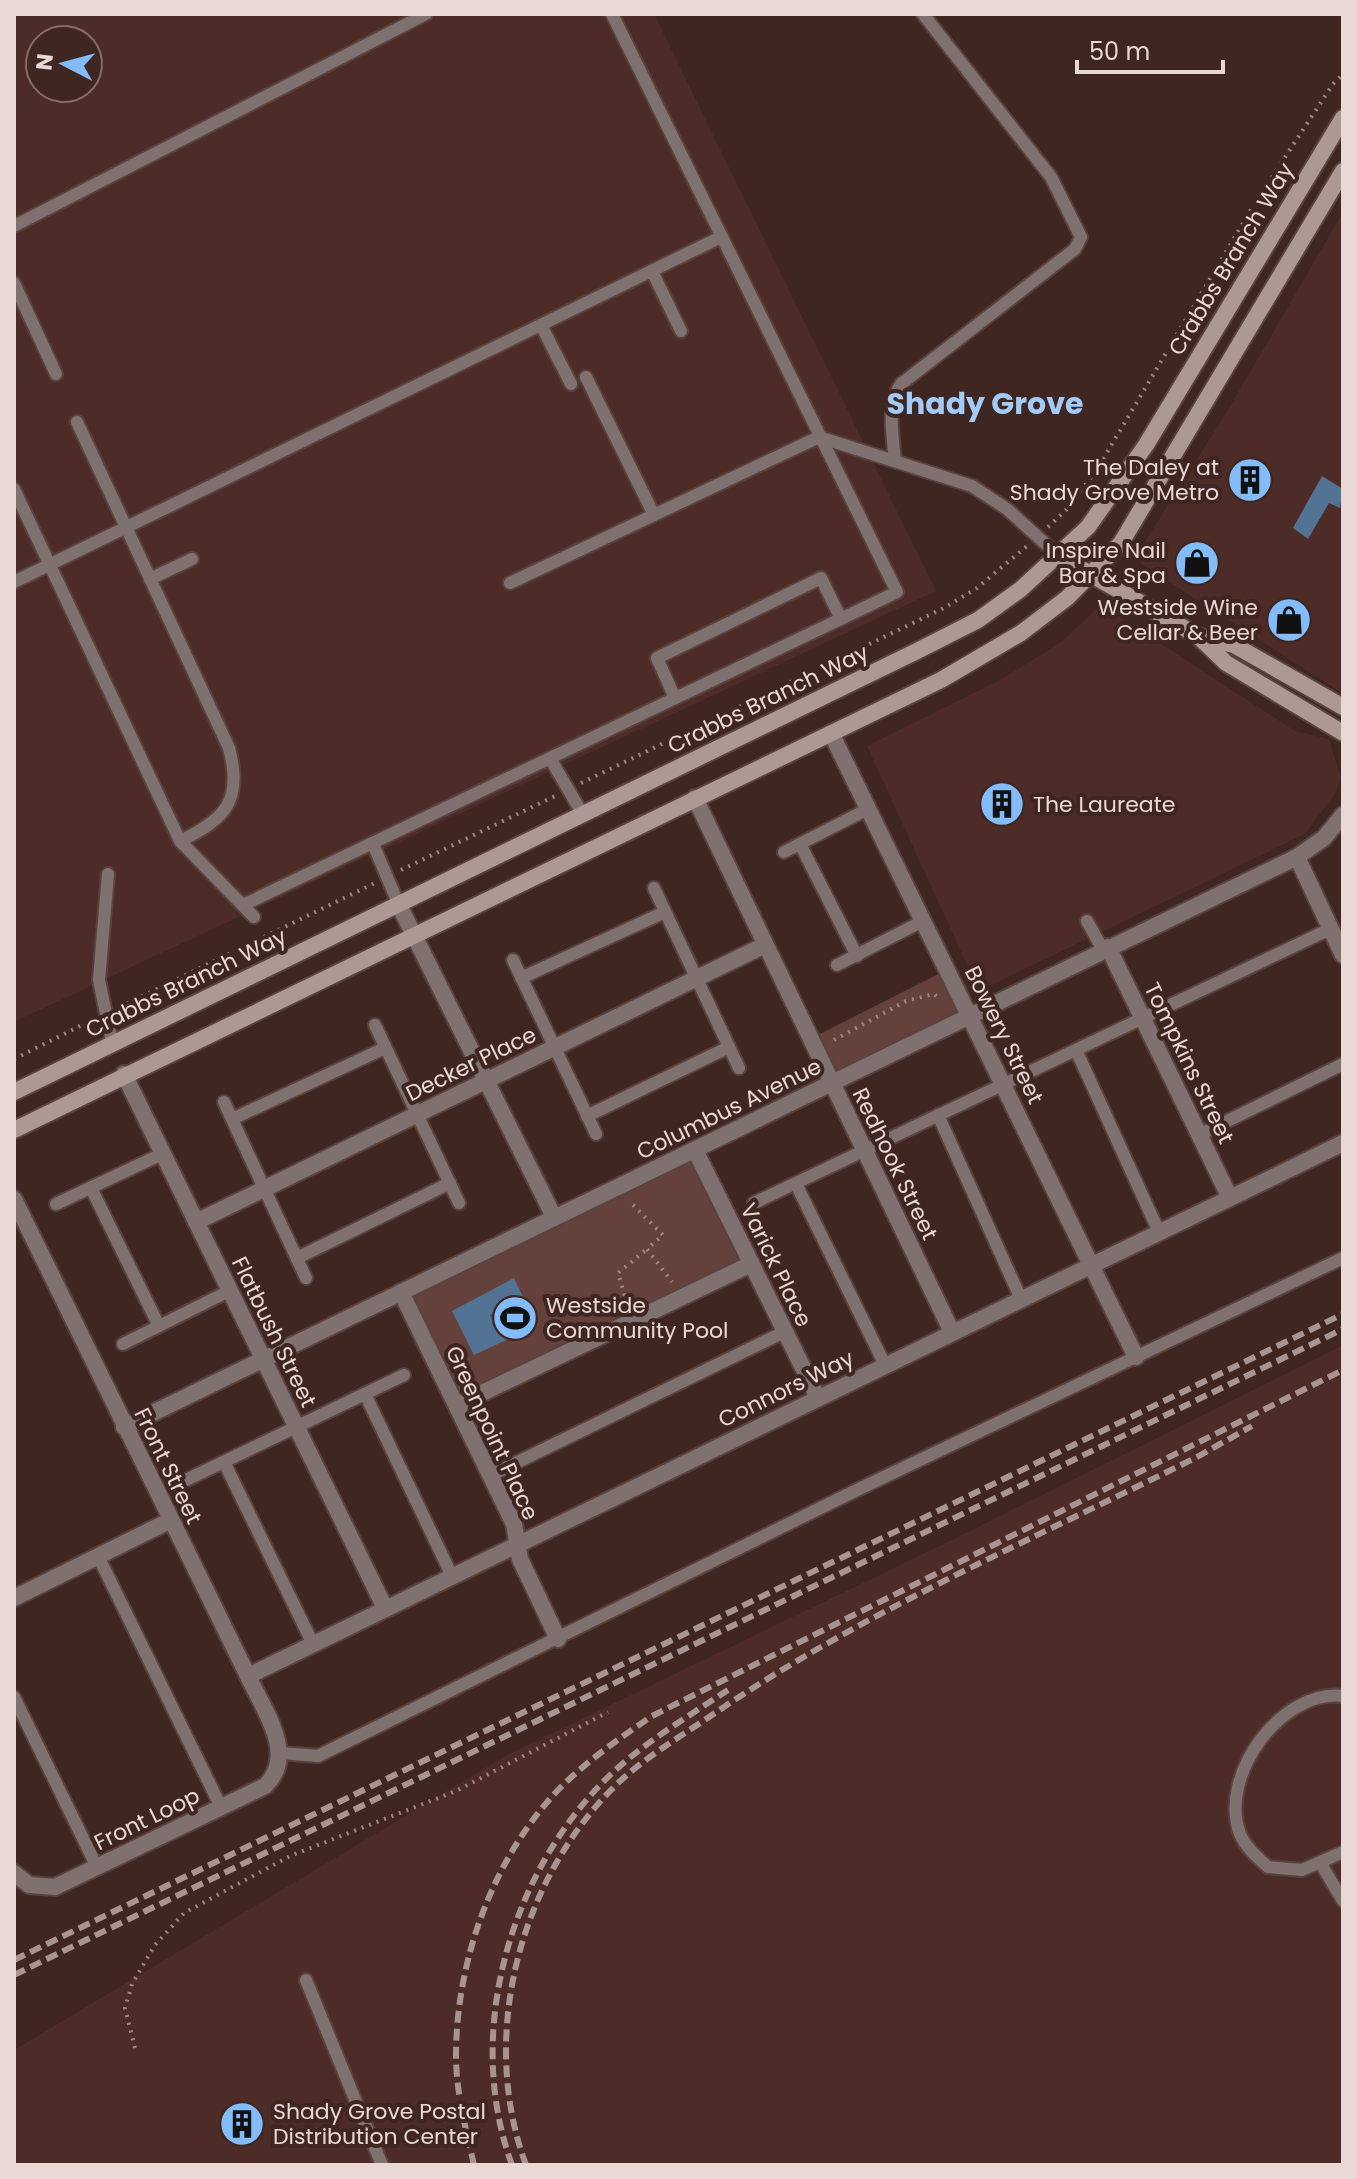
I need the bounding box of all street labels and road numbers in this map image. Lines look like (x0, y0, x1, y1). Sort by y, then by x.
street label: Crabbs Branch Way (1161, 156, 1301, 361)
street label: Crabbs Branch Way (662, 637, 874, 761)
street label: Crabbs Branch Way (80, 921, 292, 1045)
street label: Bowery Street (957, 961, 1051, 1109)
street label: Tompkins Street (1136, 977, 1242, 1149)
street label: Decker Place (401, 1019, 541, 1109)
street label: Columbus Avenue (631, 1051, 827, 1167)
street label: Redhook Street (845, 1083, 945, 1245)
street label: Varick Place (733, 1198, 819, 1332)
street label: Flatbush Street (224, 1251, 324, 1413)
street label: Greenpoint Place (438, 1341, 546, 1525)
street label: Connors Way (713, 1342, 860, 1435)
street label: Front Street (127, 1403, 209, 1529)
street label: Front Loop (89, 1780, 205, 1858)

